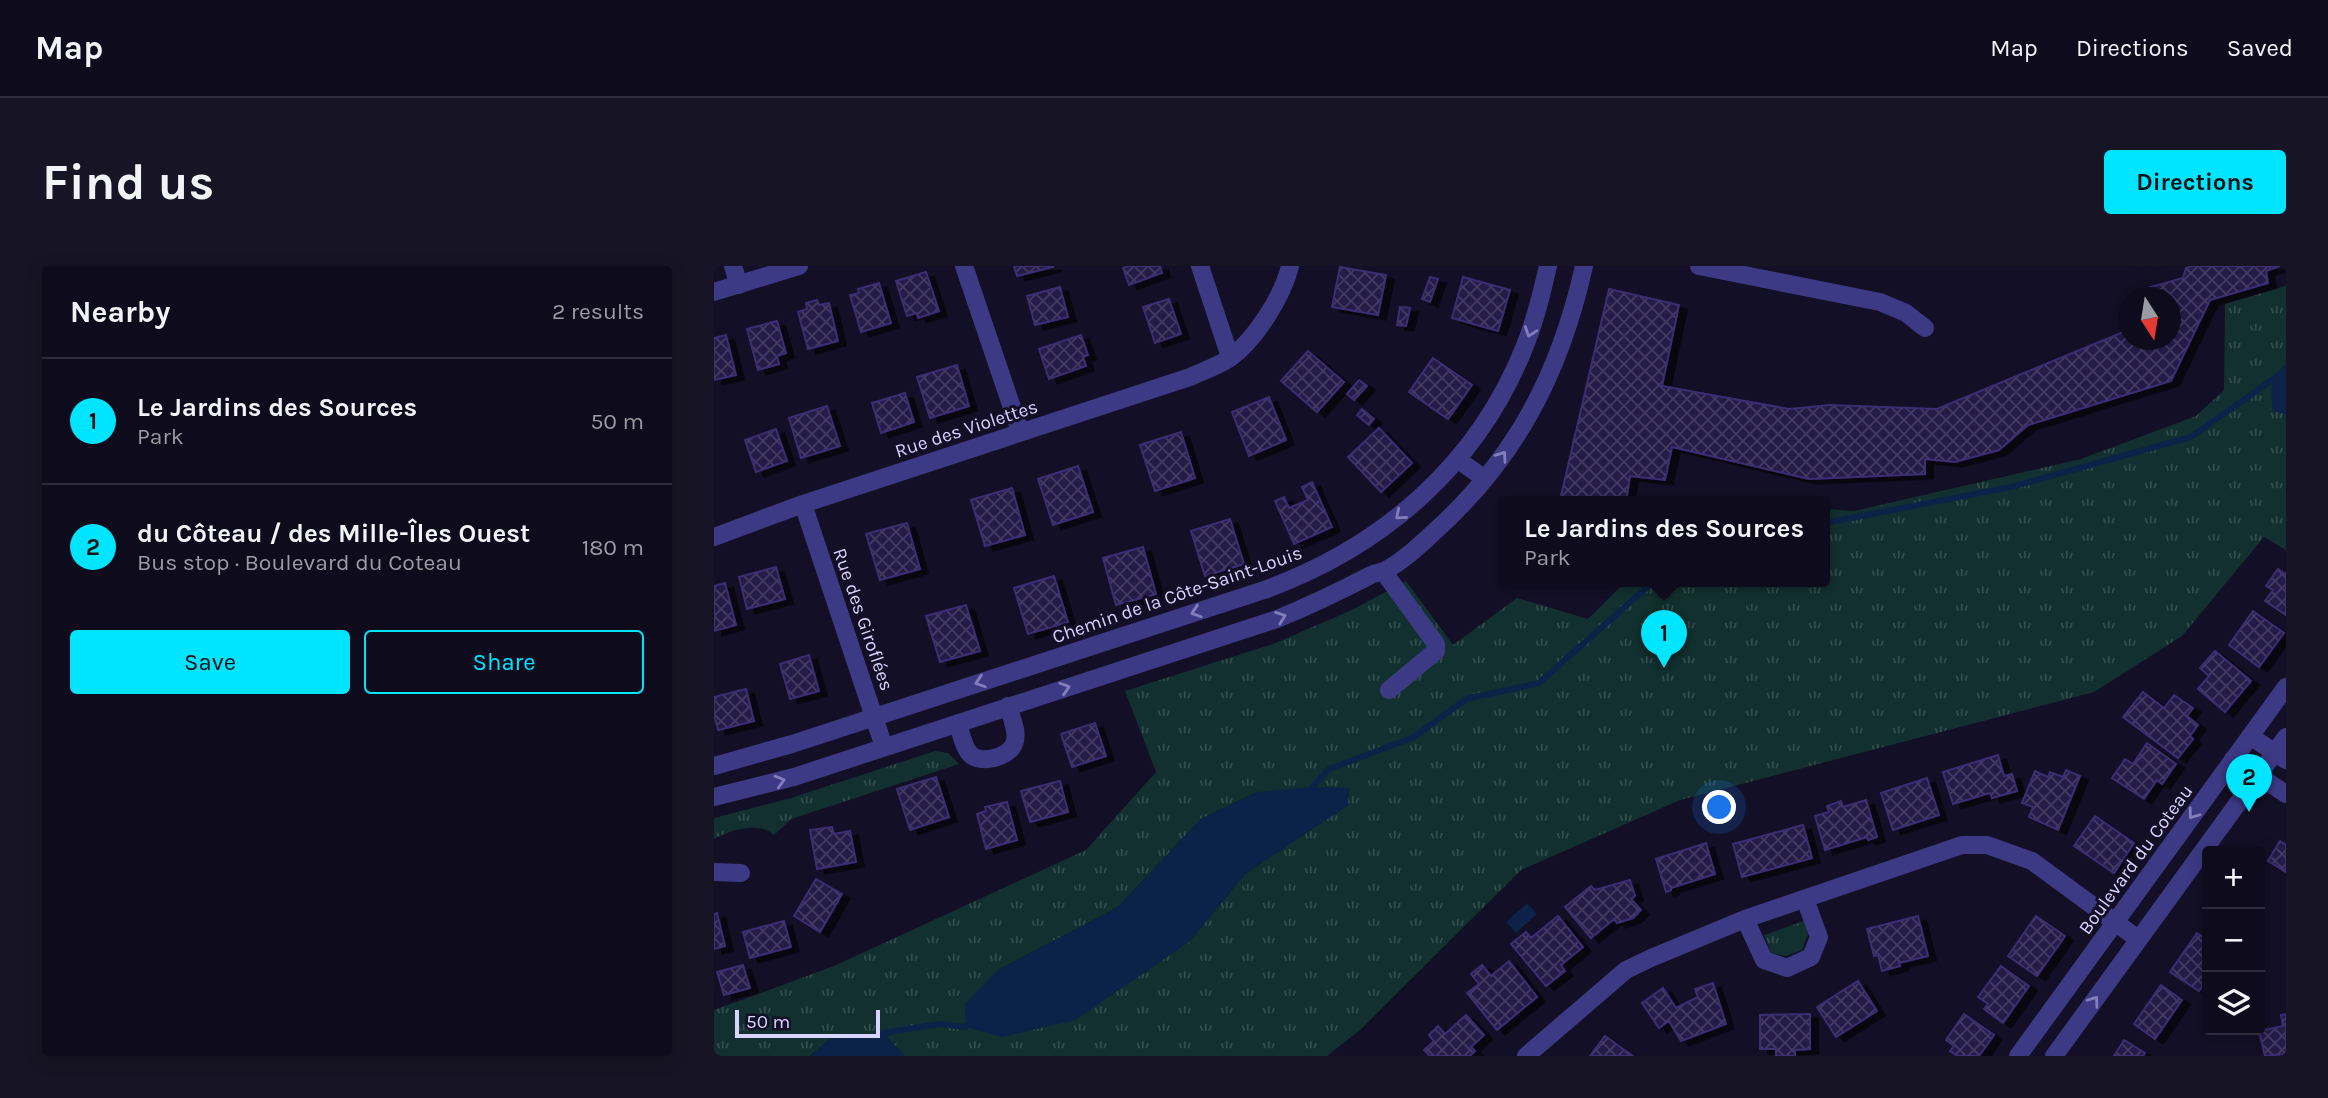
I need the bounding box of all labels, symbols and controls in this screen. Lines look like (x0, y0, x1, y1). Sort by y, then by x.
text: Map (35, 29, 103, 67)
text: Map (1990, 34, 2038, 62)
text: Directions (2076, 34, 2189, 62)
text: Saved (2227, 34, 2293, 62)
button: Directions (2104, 150, 2286, 214)
text: Find us (42, 154, 214, 211)
north arrow (2118, 287, 2181, 350)
text: Nearby (70, 294, 170, 330)
text: 2 results (552, 298, 644, 325)
one-way arrow (1524, 325, 1538, 337)
text: Le Jardins des Sources (137, 392, 417, 423)
street label: Rue des Violettes (892, 396, 1040, 462)
text: 1 (89, 408, 97, 435)
text: 50 m (590, 408, 644, 435)
text: Park (137, 423, 184, 450)
one-way arrow (1494, 451, 1506, 464)
popup (1498, 496, 1830, 587)
one-way arrow (1396, 507, 1408, 520)
text: Le Jardins des Sources (1524, 513, 1804, 544)
text: du Côteau / des Mille-Îles Ouest (137, 518, 530, 549)
text: 2 (86, 534, 100, 561)
text: 180 m (582, 534, 644, 561)
street label: Chemin de la Côte-Saint-Louis (1049, 542, 1305, 648)
text: Park (1524, 544, 1571, 571)
street label: Rue des Giroflées (828, 545, 898, 694)
text: Bus stop · Boulevard du Coteau (137, 549, 462, 576)
one-way arrow (1191, 604, 1203, 618)
pin: 1 (1641, 610, 1687, 668)
one-way arrow (1275, 611, 1287, 625)
button: Save (70, 630, 350, 694)
button: Share (364, 630, 644, 694)
one-way arrow (974, 674, 986, 689)
one-way arrow (1059, 681, 1071, 696)
pin: 2 (2226, 754, 2272, 812)
one-way arrow (774, 774, 786, 789)
street label: Boulevard du Coteau (2074, 780, 2197, 939)
your location (1702, 790, 1736, 824)
one-way arrow (2189, 806, 2201, 819)
map controls (2202, 846, 2265, 1035)
button: + (2202, 846, 2265, 909)
button: − (2202, 909, 2265, 972)
button: layers (2202, 972, 2265, 1035)
one-way arrow (2086, 996, 2098, 1009)
scale bar (735, 1007, 880, 1039)
text: 50 m (746, 1011, 790, 1033)

